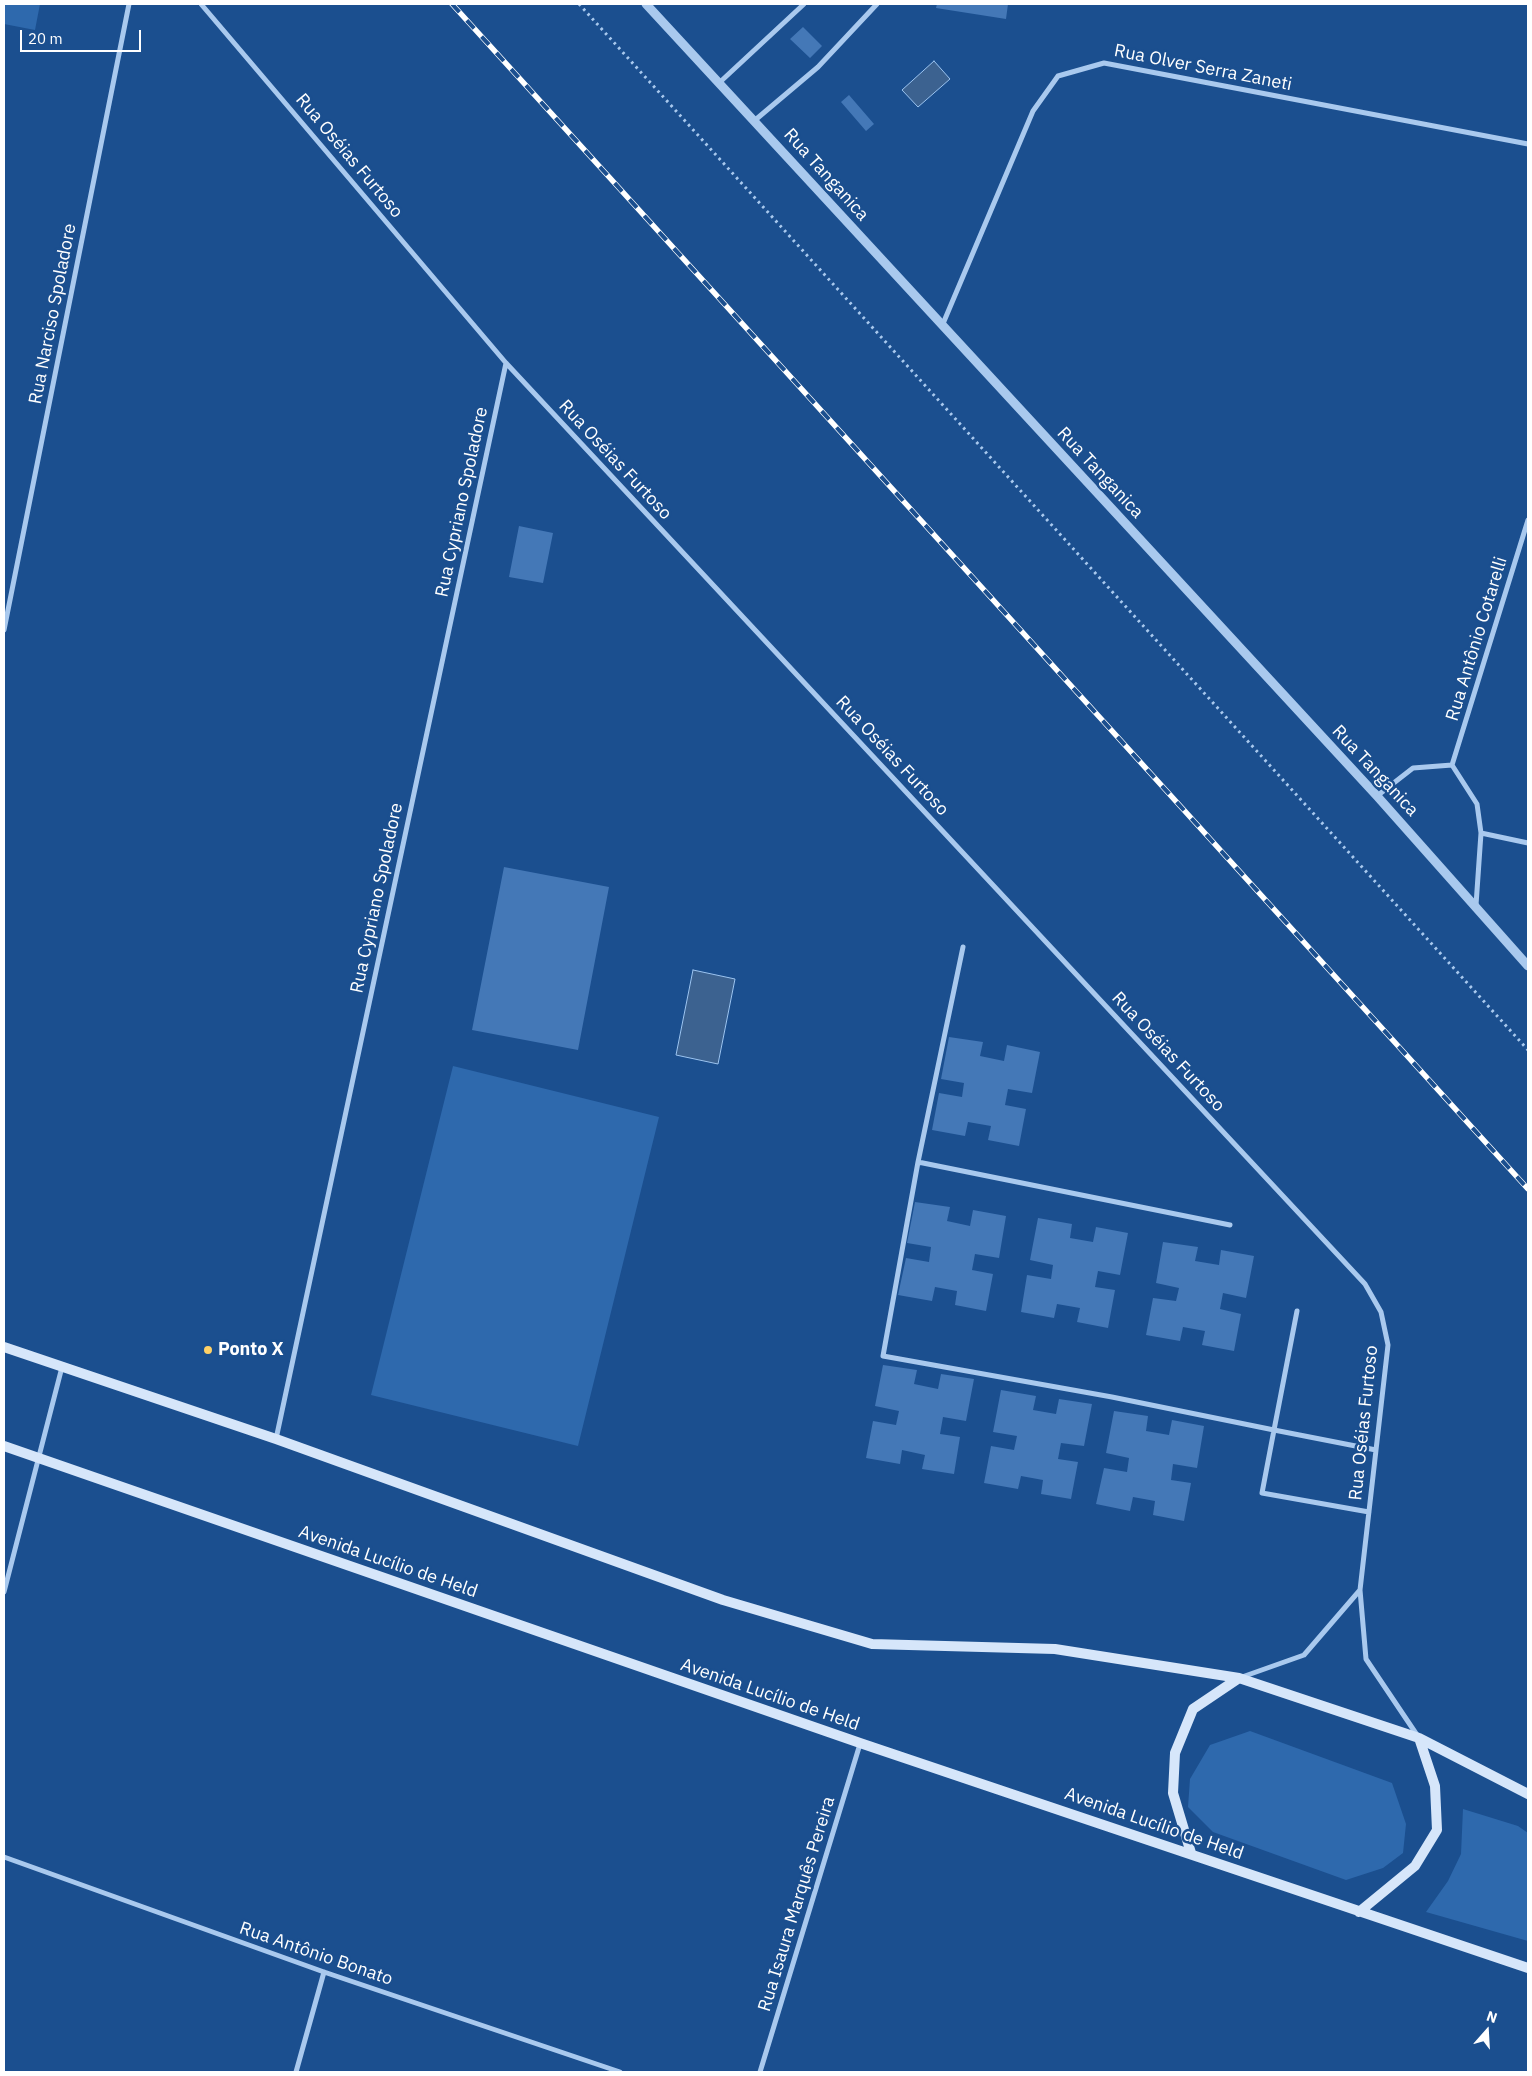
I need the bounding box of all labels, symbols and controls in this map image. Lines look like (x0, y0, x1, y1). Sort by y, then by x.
scale bar (22, 20, 144, 52)
text: 20 m (28, 29, 63, 48)
street label: Rua Olver Serra Zaneti (1112, 40, 1294, 96)
street label: Rua Oséias Furtoso (291, 89, 407, 223)
street label: Rua Tanganica (779, 124, 873, 226)
street label: Rua Narciso Spoladore (25, 222, 81, 406)
street label: Rua Oséias Furtoso (554, 396, 676, 524)
street label: Rua Cypriano Spoladore (431, 405, 493, 599)
street label: Rua Tanganica (1052, 423, 1148, 523)
street label: Rua Antônio Cotarelli (1442, 554, 1512, 724)
street label: Rua Oséias Furtoso (831, 692, 953, 820)
street label: Rua Tanganica (1327, 721, 1423, 821)
street label: Rua Cypriano Spoladore (346, 801, 408, 995)
street label: Rua Oséias Furtoso (1107, 988, 1229, 1116)
place label: Ponto X (218, 1339, 284, 1361)
marker: Ponto X (202, 1344, 214, 1356)
street label: Rua Oséias Furtoso (1345, 1344, 1383, 1502)
street label: Avenida Lucílio de Held (296, 1521, 480, 1603)
street label: Avenida Lucílio de Held (678, 1654, 862, 1736)
street label: Avenida Lucílio de Held (1062, 1783, 1246, 1865)
street label: Rua Isaura Marquês Pereira (754, 1794, 840, 2014)
street label: Rua Antônio Bonato (236, 1918, 396, 1990)
north arrow (1462, 2006, 1512, 2056)
text: N (1484, 2007, 1500, 2027)

